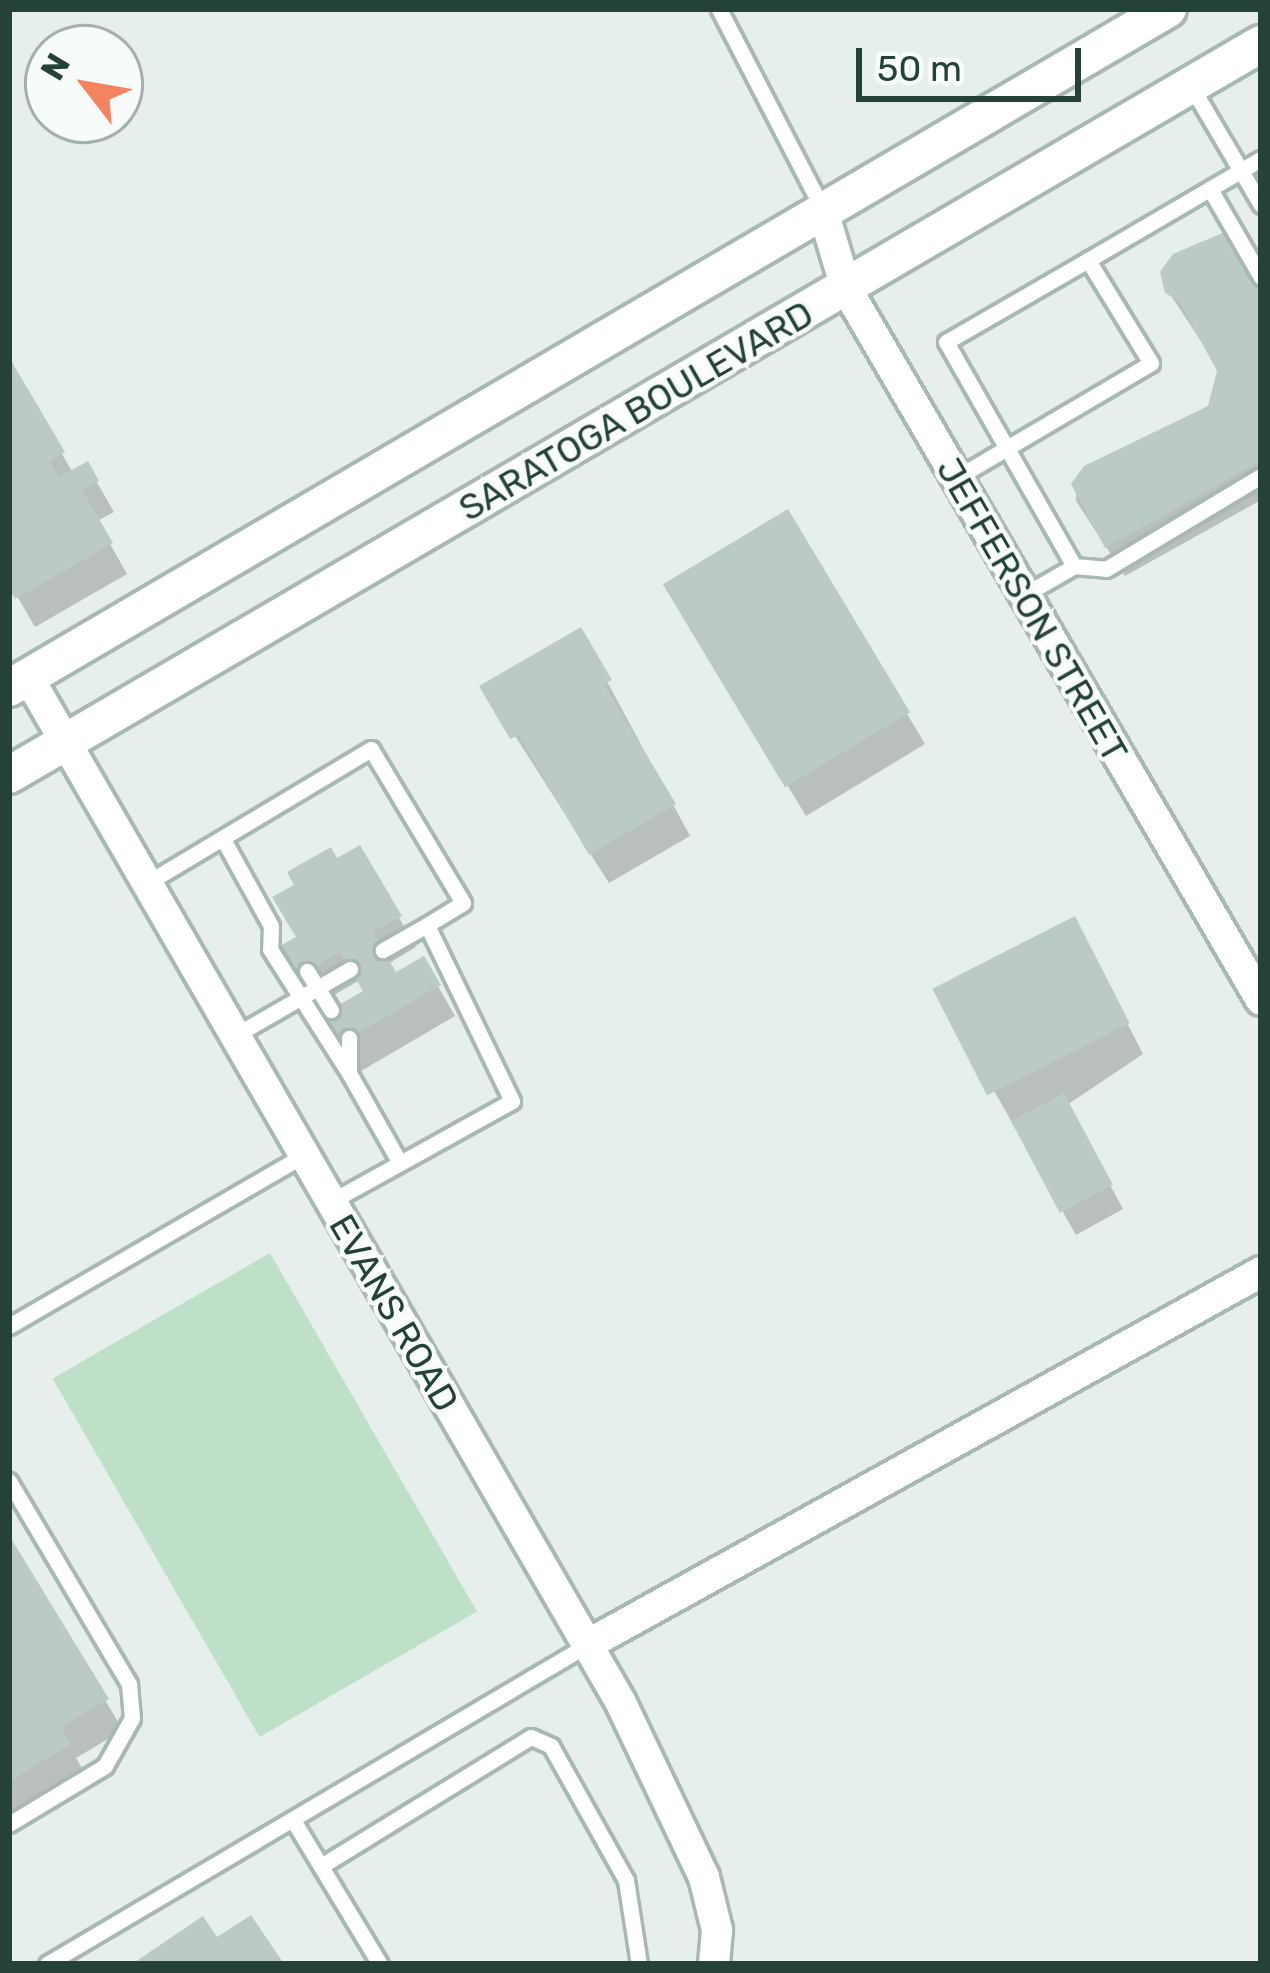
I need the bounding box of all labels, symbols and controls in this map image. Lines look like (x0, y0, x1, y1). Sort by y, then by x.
north arrow (24, 24, 144, 144)
scale bar (862, 24, 1087, 98)
text: N (32, 47, 78, 87)
text: 50 m (877, 47, 962, 90)
street label: SARATOGA BOULEVARD (451, 292, 821, 530)
street label: JEFFERSON STREET (927, 450, 1137, 770)
street label: EVANS ROAD (320, 1207, 468, 1419)

